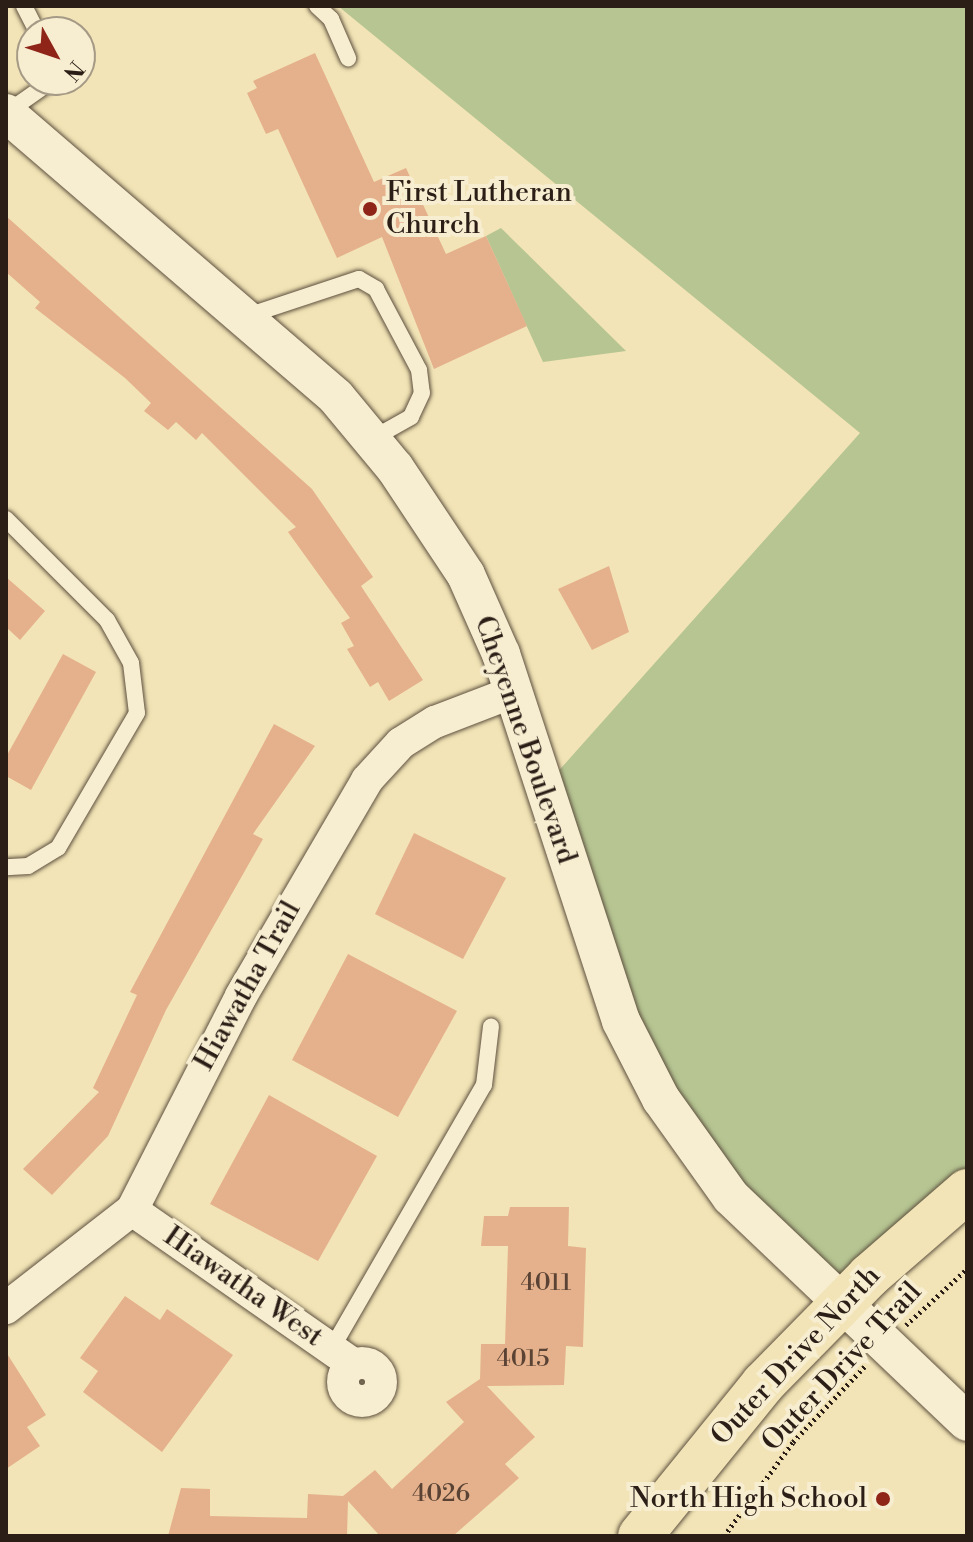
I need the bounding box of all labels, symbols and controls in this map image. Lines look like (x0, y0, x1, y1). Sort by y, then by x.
north arrow (16, 16, 96, 96)
text: N (57, 55, 89, 86)
place label: First Lutheran Church (386, 176, 572, 242)
marker: First Lutheran Church (361, 200, 379, 218)
street label: Cheyenne Boulevard (467, 612, 583, 868)
street label: Hiawatha Trail (188, 895, 308, 1077)
street label: Hiawatha West (157, 1220, 329, 1354)
street label: Outer Drive North (704, 1259, 888, 1453)
house number: 4011 (521, 1270, 571, 1298)
street label: Outer Drive Trail (755, 1276, 929, 1458)
house number: 4015 (497, 1346, 549, 1374)
house number: 4026 (412, 1481, 470, 1509)
place label: North High School (630, 1482, 867, 1516)
marker: North High School (874, 1490, 892, 1508)

